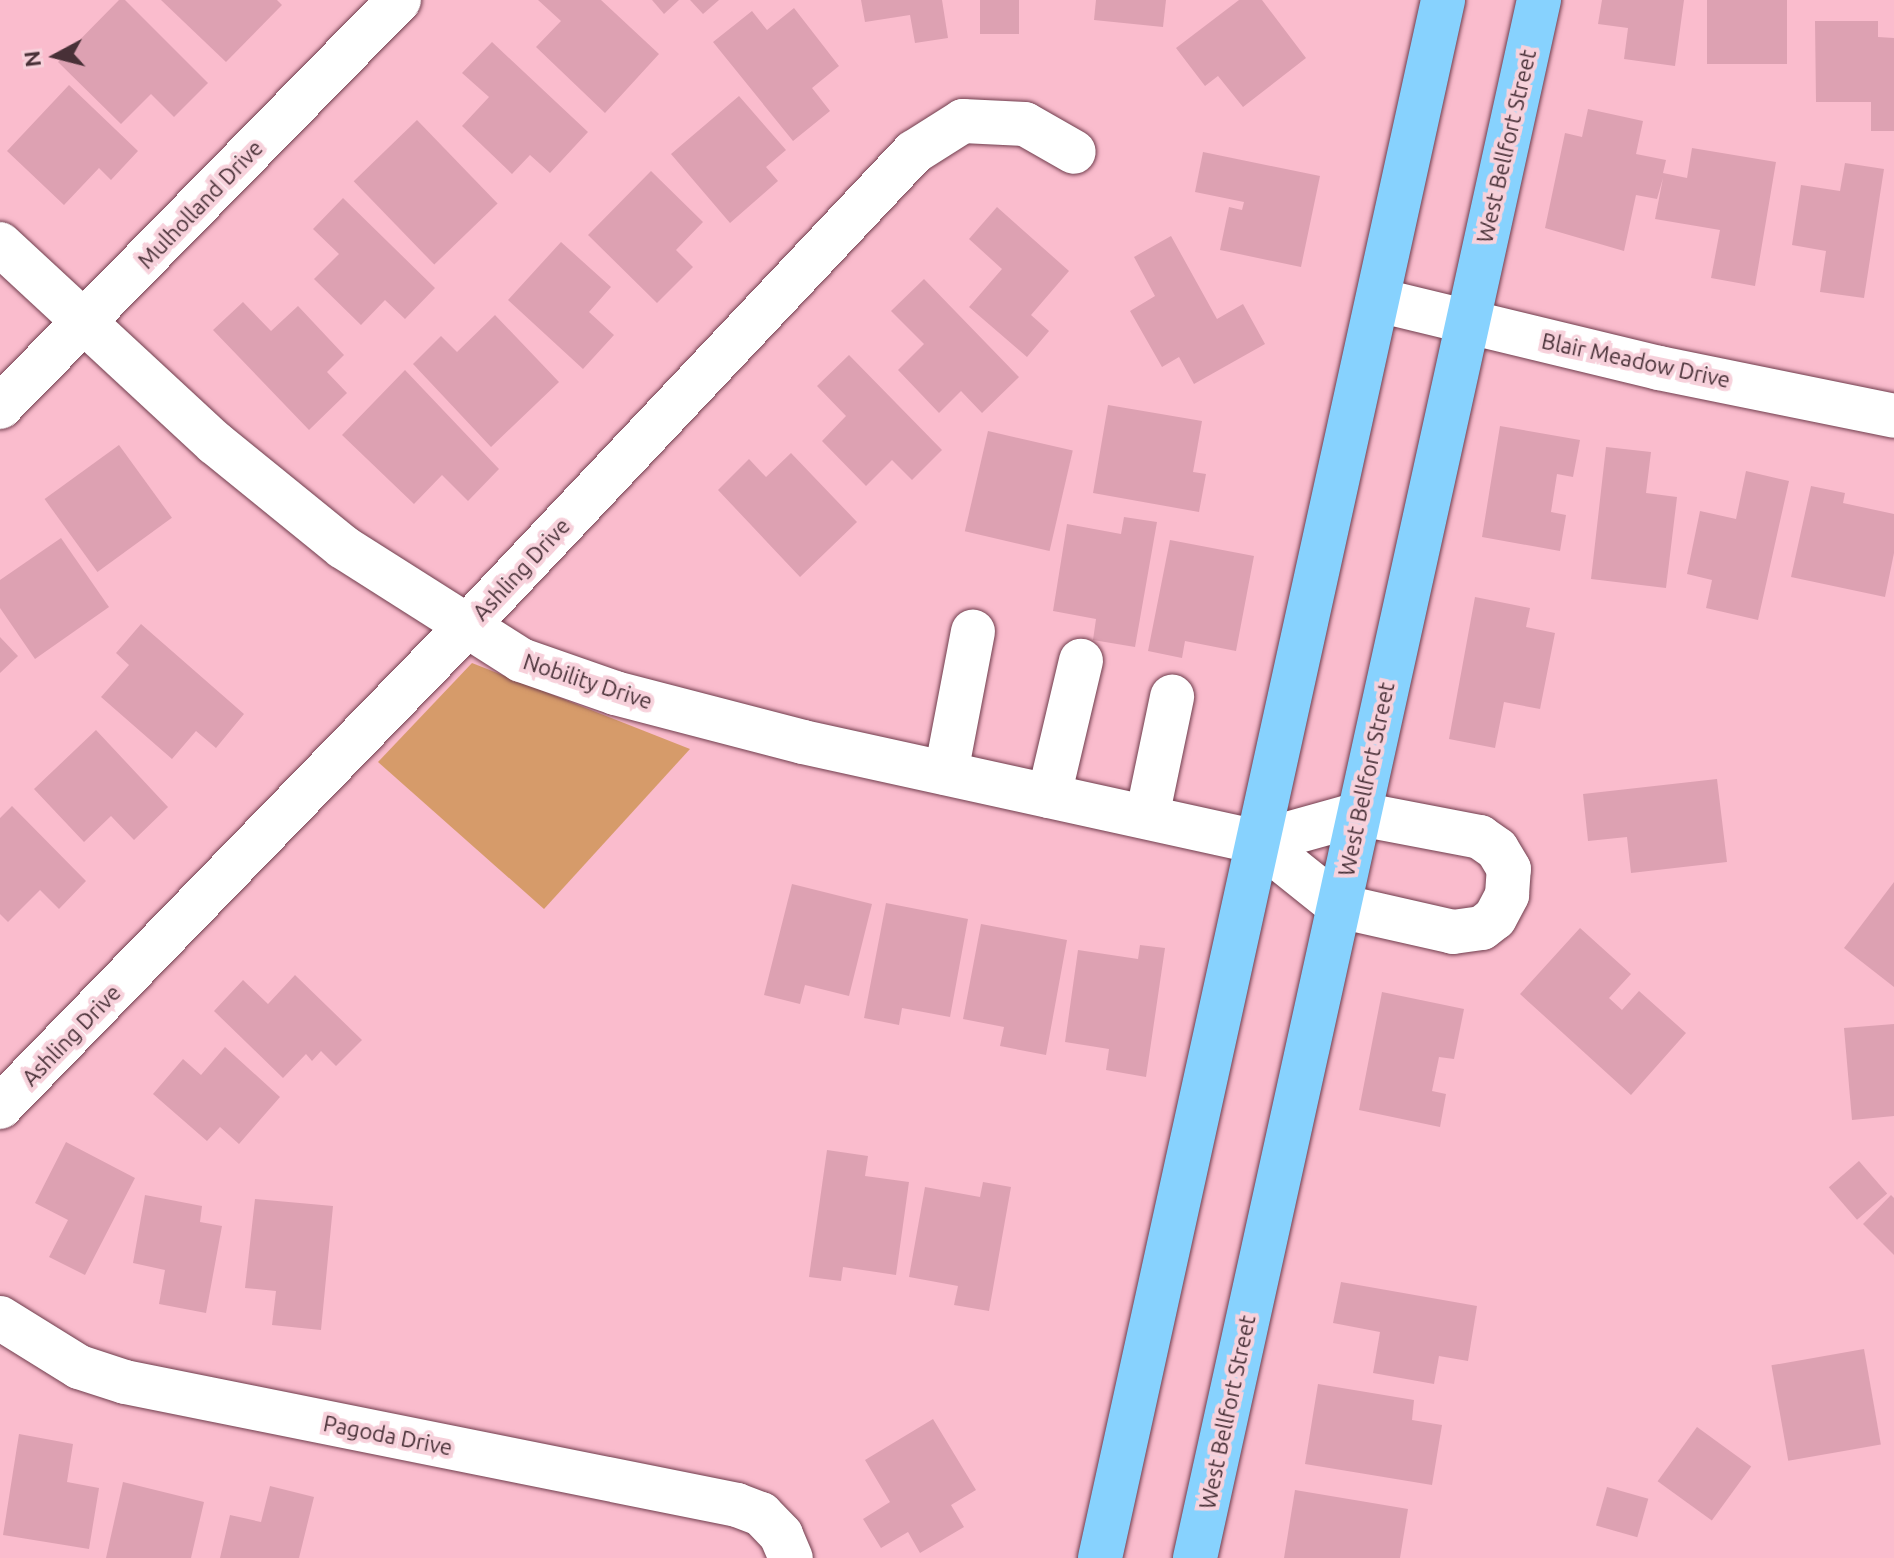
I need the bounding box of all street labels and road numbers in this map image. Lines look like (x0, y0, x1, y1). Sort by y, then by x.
street label: West Bellfort Street (1471, 47, 1541, 245)
street label: Mulholland Drive (132, 134, 268, 274)
street label: Blair Meadow Drive (1539, 327, 1733, 393)
street label: Ashling Drive (467, 512, 575, 626)
street label: Nobility Drive (520, 648, 656, 714)
street label: West Bellfort Street (1333, 680, 1399, 878)
street label: Ashling Drive (16, 979, 126, 1091)
street label: West Bellfort Street (1194, 1313, 1260, 1511)
street label: Pagoda Drive (321, 1410, 455, 1460)

